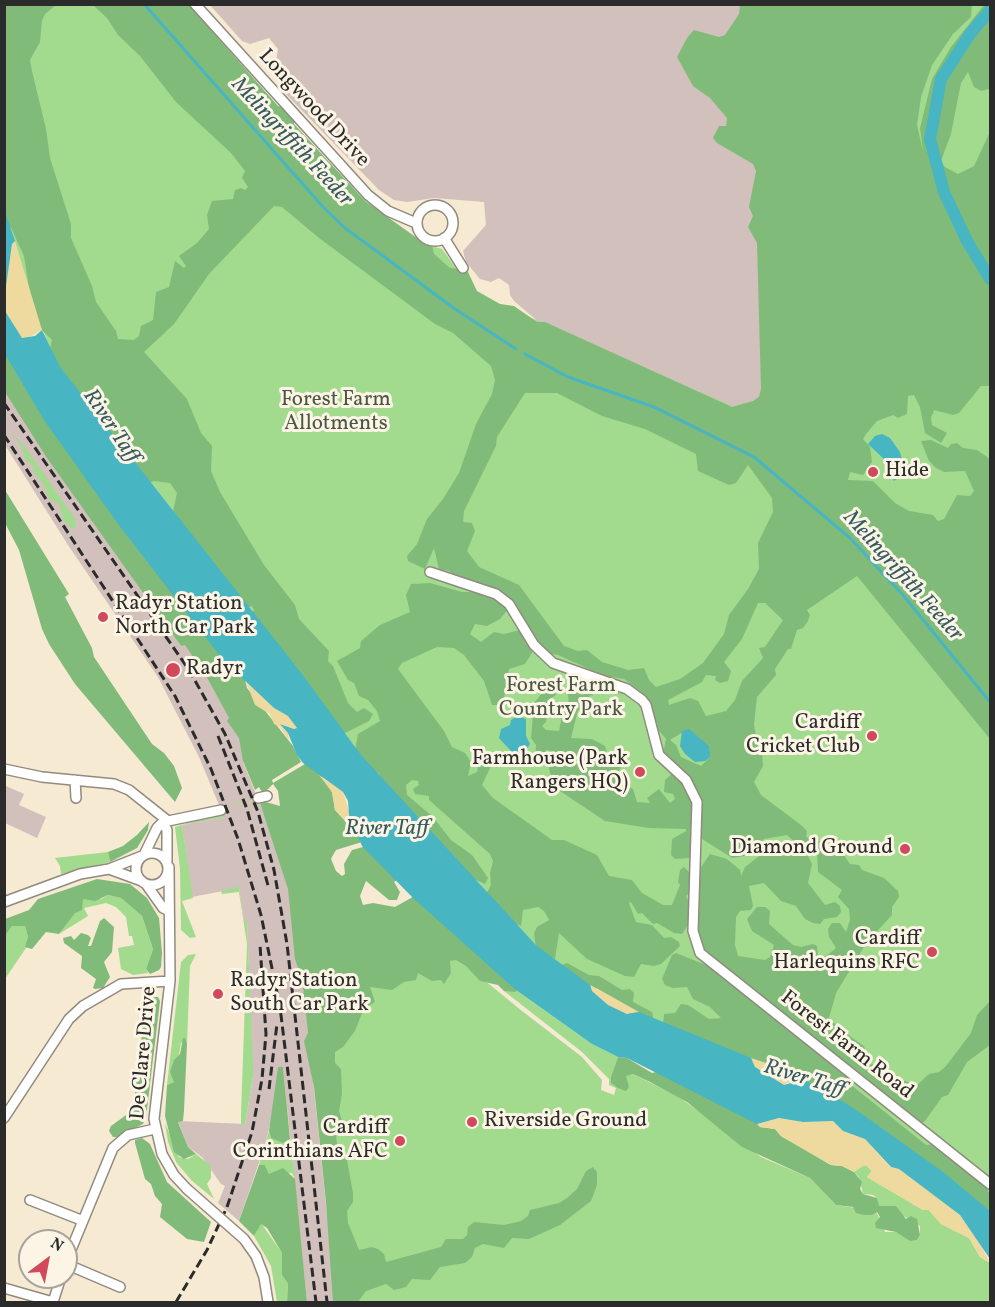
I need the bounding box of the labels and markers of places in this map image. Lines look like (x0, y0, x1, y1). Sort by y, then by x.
place label: Hide (885, 459, 929, 485)
marker: Hide (866, 465, 880, 479)
place label: Radyr Station North Car Park (115, 592, 255, 642)
marker: Radyr Station North Car Park (96, 610, 110, 624)
place label: Radyr (186, 657, 243, 683)
marker: Radyr (164, 661, 182, 679)
place label: Cardiff Cricket Club (746, 711, 860, 761)
marker: Cardiff Cricket Club (865, 729, 879, 743)
place label: Farmhouse (Park Rangers HQ) (472, 747, 628, 797)
marker: Farmhouse (Park Rangers HQ) (633, 765, 647, 779)
place label: Diamond Ground (731, 836, 893, 862)
marker: Diamond Ground (898, 842, 912, 856)
place label: Cardiff Harlequins RFC (773, 927, 920, 977)
marker: Cardiff Harlequins RFC (925, 945, 939, 959)
place label: Radyr Station South Car Park (230, 969, 369, 1019)
marker: Radyr Station South Car Park (211, 987, 225, 1001)
place label: Riverside Ground (484, 1109, 647, 1135)
marker: Riverside Ground (465, 1115, 479, 1129)
place label: Cardiff Corinthians AFC (233, 1116, 388, 1166)
marker: Cardiff Corinthians AFC (393, 1134, 407, 1148)

